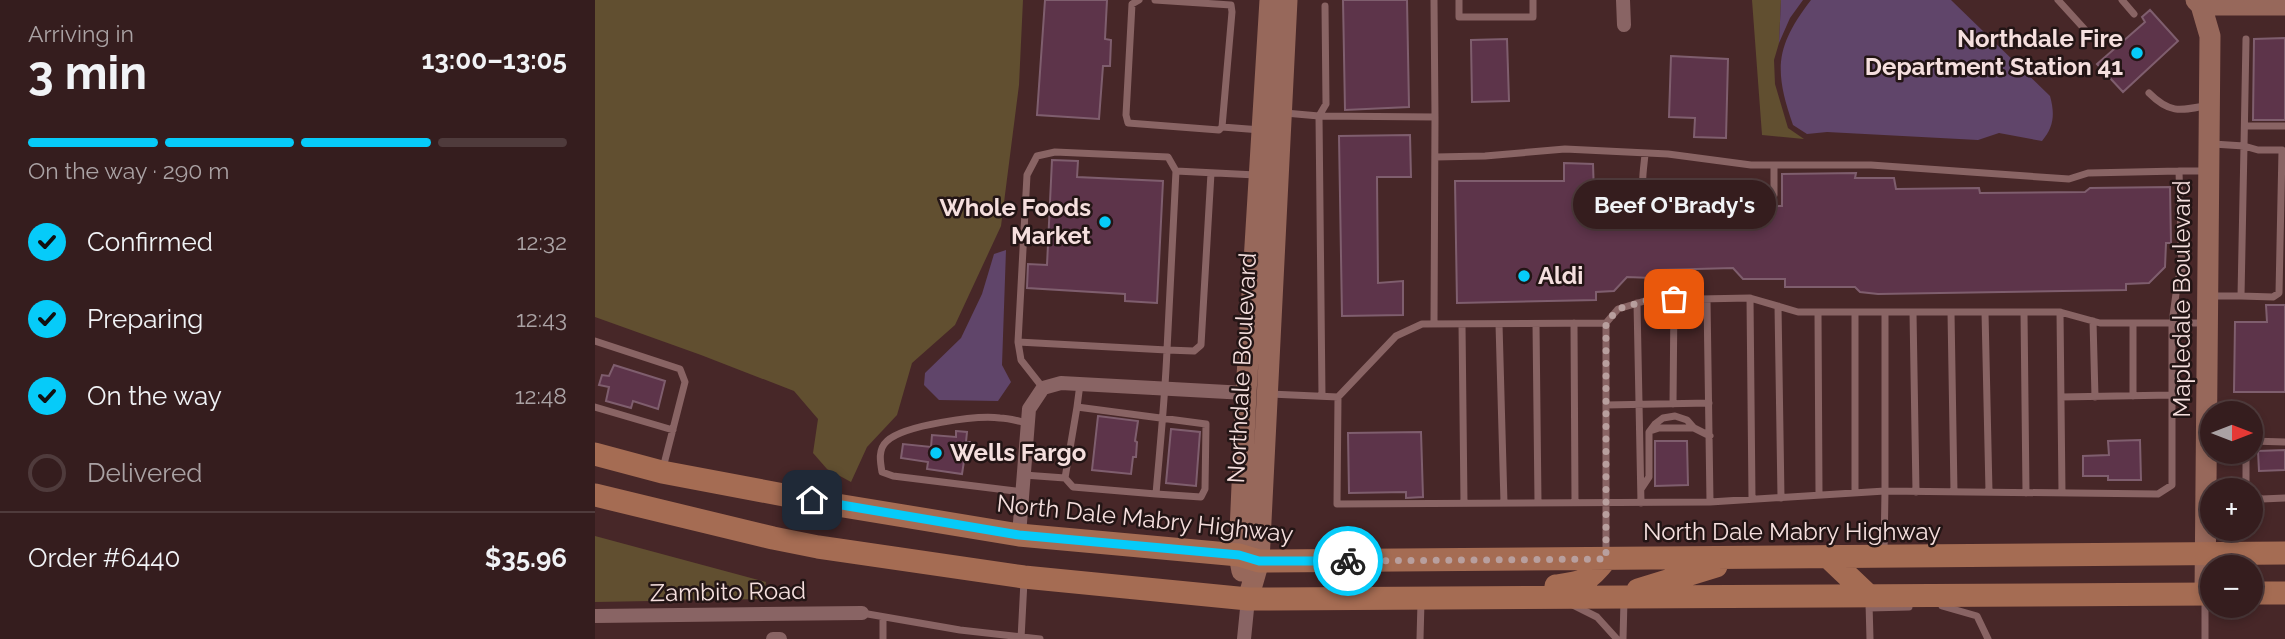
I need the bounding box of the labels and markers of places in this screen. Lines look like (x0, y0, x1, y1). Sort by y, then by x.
place label: Northdale Fire Department Station 41 (1865, 24, 2123, 81)
marker: Northdale Fire Department Station 41 (2129, 45, 2145, 61)
callout: Beef O'Brady's (1573, 180, 1775, 229)
place label: Whole Foods Market (939, 193, 1091, 250)
marker: Whole Foods Market (1097, 214, 1113, 230)
place label: Aldi (1538, 261, 1583, 290)
marker: Aldi (1516, 268, 1532, 284)
pin (1644, 269, 1704, 329)
place label: Wells Fargo (950, 438, 1086, 467)
marker: Wells Fargo (928, 445, 944, 461)
pin (782, 470, 842, 530)

